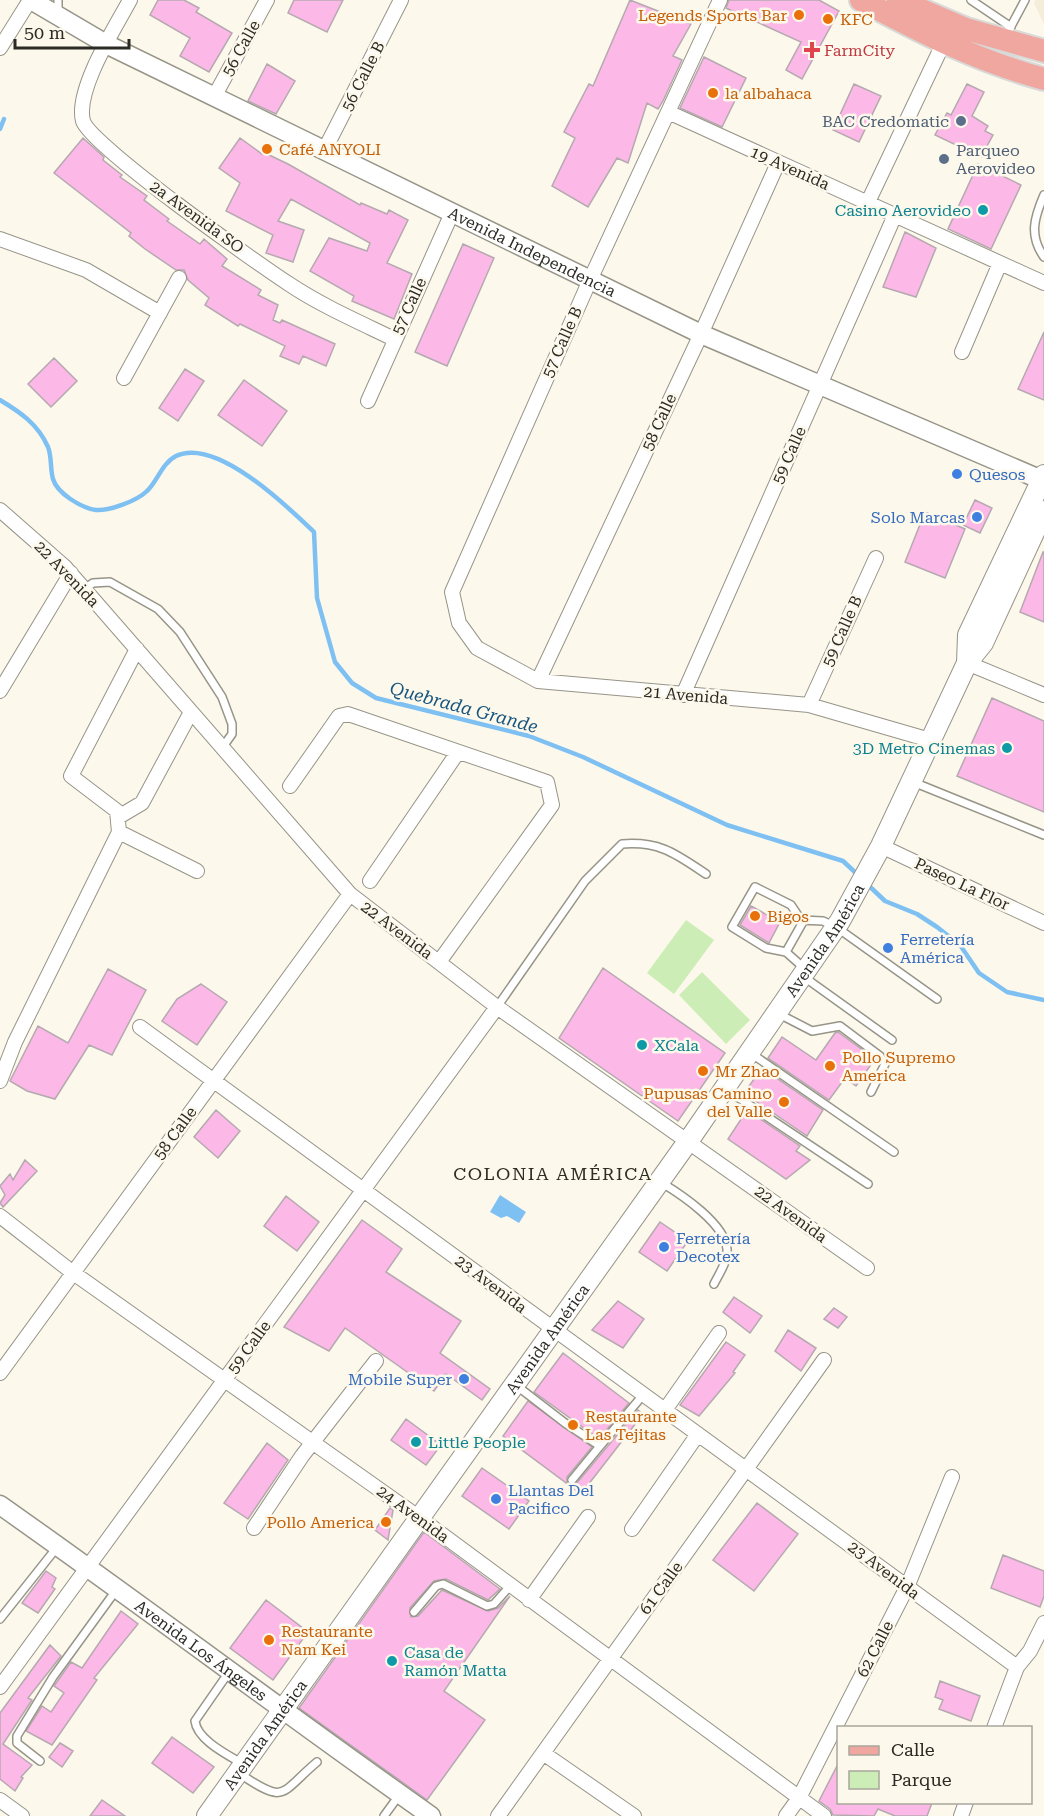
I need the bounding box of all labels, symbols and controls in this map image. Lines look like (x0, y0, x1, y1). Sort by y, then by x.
place label: Legends Sports Bar (638, 6, 787, 25)
marker: Legends Sports Bar (792, 8, 806, 22)
place label: KFC (840, 10, 873, 29)
scale bar (15, 12, 129, 50)
marker: KFC (821, 12, 835, 26)
street label: 56 Calle (218, 17, 264, 79)
text: 50 m (24, 22, 65, 43)
street label: 56 Calle B (337, 38, 389, 114)
place label: FarmCity (824, 41, 896, 60)
marker: FarmCity (805, 43, 819, 57)
place label: la albahaca (725, 84, 812, 103)
marker: la albahaca (706, 86, 720, 100)
place label: BAC Credomatic (822, 112, 949, 131)
marker: BAC Credomatic (954, 114, 968, 128)
place label: Café ANYOLI (279, 140, 381, 159)
place label: Parqueo Aerovideo (956, 141, 1035, 178)
marker: Café ANYOLI (260, 142, 274, 156)
street label: 19 Avenida (747, 142, 833, 194)
marker: Parqueo Aerovideo (937, 152, 951, 166)
street label: 2a Avenida SO (147, 177, 247, 257)
place label: Casino Aerovideo (835, 201, 971, 220)
street label: Avenida Independencia (445, 203, 619, 301)
marker: Casino Aerovideo (976, 203, 990, 217)
street label: 57 Calle (388, 274, 431, 338)
street label: 57 Calle B (538, 304, 586, 380)
street label: 58 Calle (638, 390, 681, 454)
street label: 59 Calle (768, 423, 810, 487)
place label: Quesos (969, 465, 1026, 484)
marker: Quesos (950, 467, 964, 481)
place label: Solo Marcas (871, 508, 965, 527)
marker: Solo Marcas (970, 510, 984, 524)
street label: 22 Avenida (31, 537, 103, 611)
street label: 59 Calle B (818, 593, 866, 669)
water label: Quebrada Grande (388, 677, 540, 737)
street label: 21 Avenida (643, 682, 729, 708)
place label: 3D Metro Cinemas (853, 739, 995, 758)
marker: 3D Metro Cinemas (1000, 741, 1014, 755)
street label: Paseo La Flor (912, 854, 1013, 914)
street label: Avenida América (781, 880, 868, 1000)
street label: 22 Avenida (357, 897, 437, 963)
place label: Bigos (767, 907, 809, 926)
marker: Bigos (748, 909, 762, 923)
place label: Ferretería América (900, 930, 975, 967)
marker: Ferretería América (881, 941, 895, 955)
place label: XCala (654, 1036, 699, 1055)
marker: XCala (635, 1038, 649, 1052)
place label: Pollo Supremo America (842, 1048, 956, 1085)
marker: Pollo Supremo America (823, 1059, 837, 1073)
place label: Mr Zhao (715, 1062, 780, 1081)
marker: Mr Zhao (696, 1064, 710, 1078)
place label: Pupusas Camino del Valle (643, 1084, 772, 1121)
marker: Pupusas Camino del Valle (777, 1095, 791, 1109)
street label: 58 Calle (149, 1103, 201, 1163)
district label: COLONIA AMÉRICA (453, 1163, 653, 1184)
street label: 22 Avenida (751, 1181, 831, 1247)
place label: Ferretería Decotex (676, 1229, 751, 1266)
marker: Ferretería Decotex (657, 1240, 671, 1254)
street label: 23 Avenida (451, 1251, 531, 1317)
street label: Avenida América (501, 1280, 593, 1398)
street label: 59 Calle (223, 1317, 275, 1377)
place label: Mobile Super (348, 1370, 452, 1389)
marker: Mobile Super (457, 1372, 471, 1386)
place label: Restaurante Las Tejitas (585, 1407, 677, 1444)
marker: Restaurante Las Tejitas (566, 1418, 580, 1432)
place label: Little People (428, 1433, 526, 1452)
marker: Little People (409, 1435, 423, 1449)
street label: 24 Avenida (373, 1481, 453, 1547)
place label: Llantas Del Pacifico (508, 1481, 594, 1518)
marker: Llantas Del Pacifico (489, 1492, 503, 1506)
place label: Pollo America (267, 1513, 374, 1532)
marker: Pollo America (379, 1515, 393, 1529)
street label: 23 Avenida (844, 1537, 924, 1603)
street label: 61 Calle (635, 1558, 687, 1618)
street label: Avenida Los Ángeles (132, 1596, 271, 1705)
street label: 62 Calle (853, 1617, 897, 1680)
place label: Restaurante Nam Kei (281, 1622, 373, 1659)
marker: Restaurante Nam Kei (262, 1633, 276, 1647)
place label: Casa de Ramón Matta (404, 1643, 507, 1680)
marker: Casa de Ramón Matta (385, 1654, 399, 1668)
street label: Avenida América (219, 1676, 311, 1793)
legend (837, 1726, 1032, 1804)
text: Calle (891, 1739, 935, 1760)
text: Parque (891, 1769, 952, 1790)

